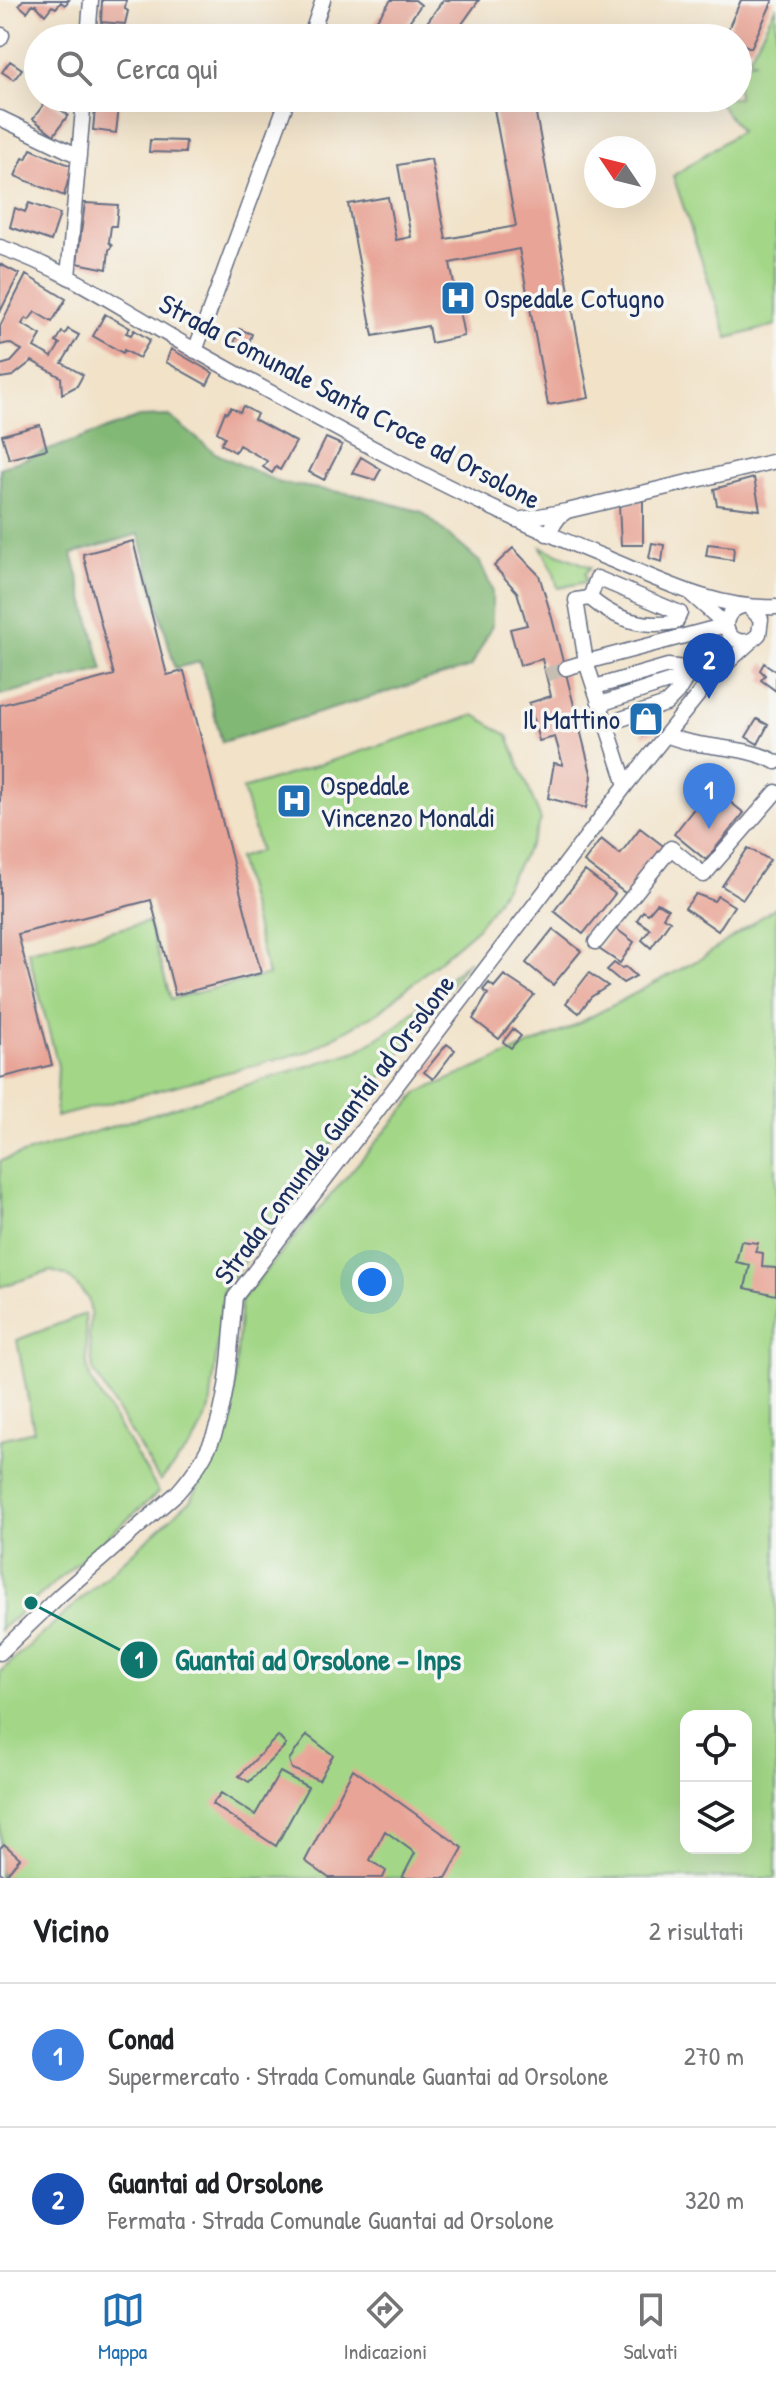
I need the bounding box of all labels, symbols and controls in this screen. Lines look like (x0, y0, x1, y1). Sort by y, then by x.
search box (24, 24, 752, 112)
icon: search (52, 46, 96, 90)
text: Cerca qui (116, 48, 219, 88)
north arrow (584, 136, 656, 208)
hospital icon: Ospedale Cotugno (439, 279, 477, 317)
place label: Ospedale Cotugno (484, 279, 664, 317)
street label: Strada Comunale Santa Croce ad Orsolone (153, 284, 547, 518)
pin: 2 (683, 633, 735, 699)
place label: Il Mattino (522, 700, 620, 738)
shop icon: Il Mattino (627, 700, 665, 738)
pin: 1 (683, 763, 735, 829)
place label: Ospedale Vincenzo Monaldi (320, 766, 495, 836)
hospital icon: Ospedale Vincenzo Monaldi (275, 782, 313, 820)
street label: Strada Comunale Guantai ad Orsolone (205, 966, 463, 1292)
your location (352, 1262, 392, 1302)
callout: Guantai ad Orsolone - Inps (119, 1633, 477, 1687)
text: Guantai ad Orsolone - Inps (175, 1639, 462, 1680)
text: 1 (135, 1643, 144, 1675)
map controls (680, 1710, 752, 1854)
button: locate (680, 1710, 752, 1782)
button: layers (680, 1782, 752, 1854)
text: Vicino (32, 1907, 109, 1953)
text: 2 risultati (649, 1913, 744, 1948)
text: Conad (108, 2018, 174, 2058)
text: 1 (53, 2038, 63, 2073)
text: 270 m (684, 2038, 744, 2073)
text: Supermercato · Strada Comunale Guantai ad Orsolone (108, 2058, 609, 2093)
text: Guantai ad Orsolone (108, 2162, 323, 2202)
text: 2 (52, 2182, 64, 2217)
text: 320 m (685, 2182, 744, 2217)
text: Fermata · Strada Comunale Guantai ad Orsolone (108, 2202, 554, 2237)
tab: Mappa (98, 2288, 147, 2366)
tab: Indicazioni (343, 2288, 427, 2366)
tab: Salvati (623, 2288, 678, 2366)

